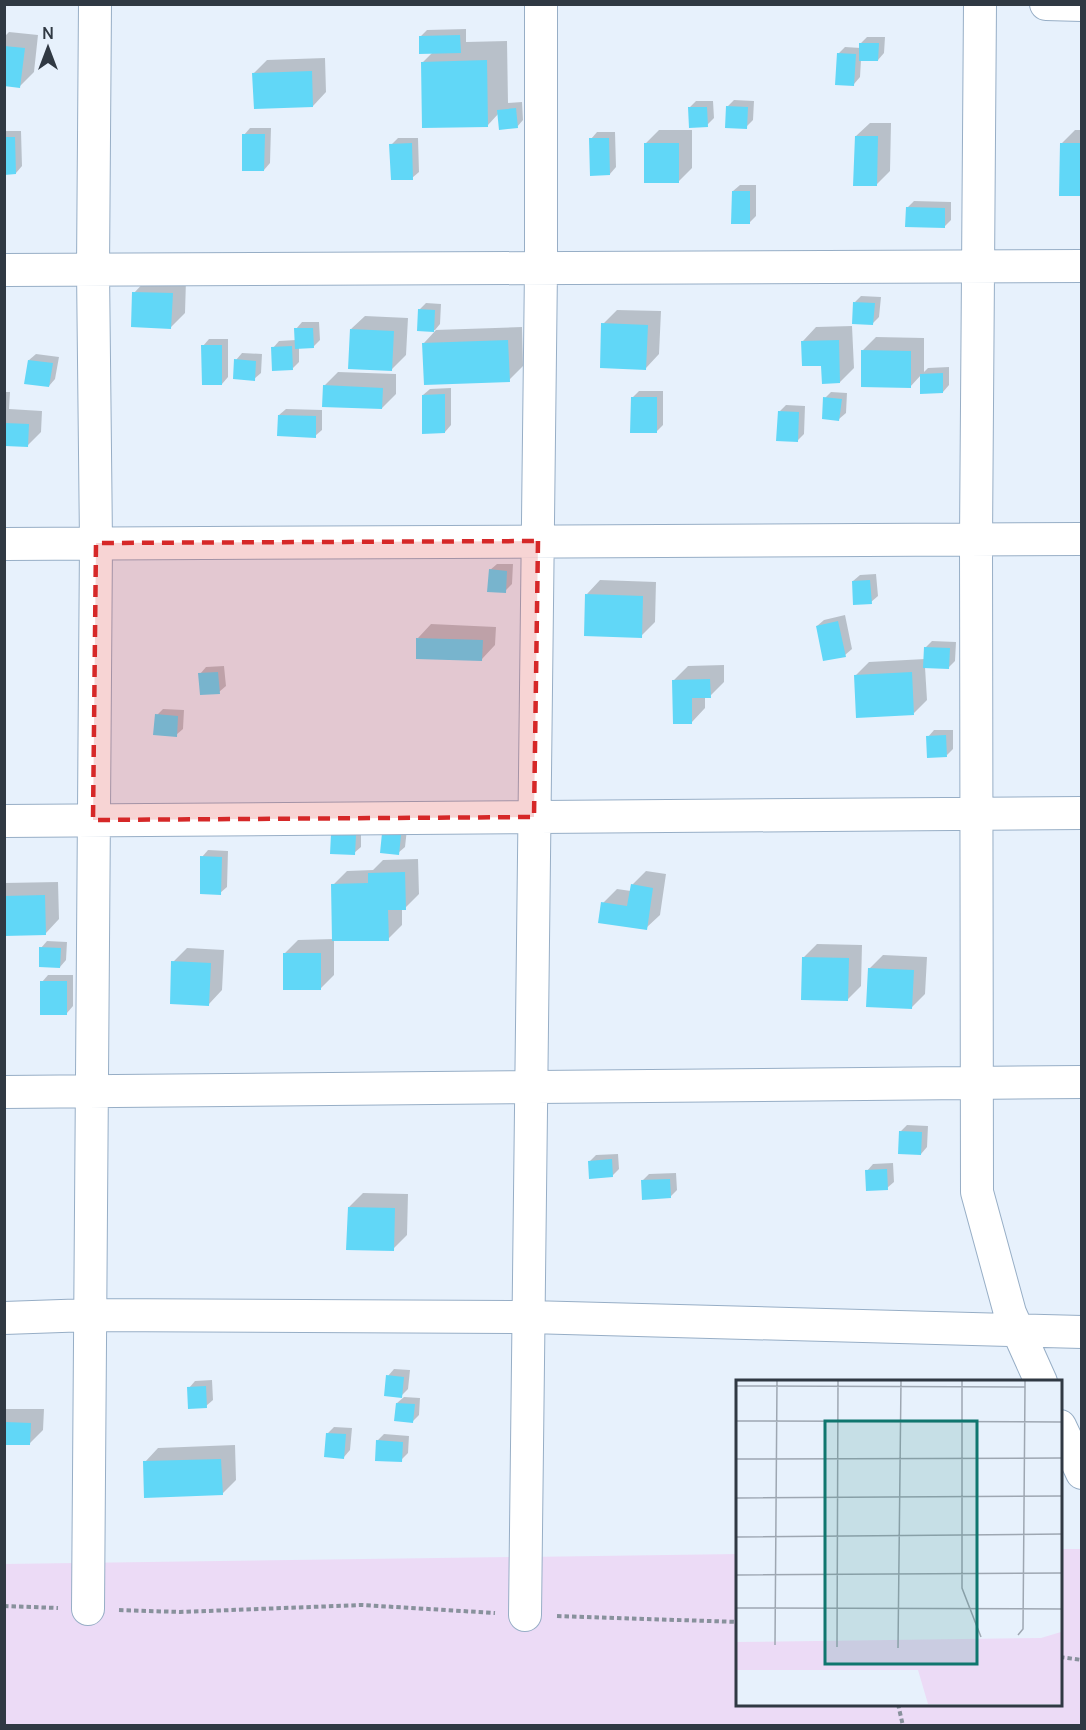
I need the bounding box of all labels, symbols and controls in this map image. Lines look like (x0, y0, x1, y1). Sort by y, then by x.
north arrow (18, 18, 78, 78)
text: N (42, 22, 54, 44)
inset map (736, 1380, 1062, 1706)

